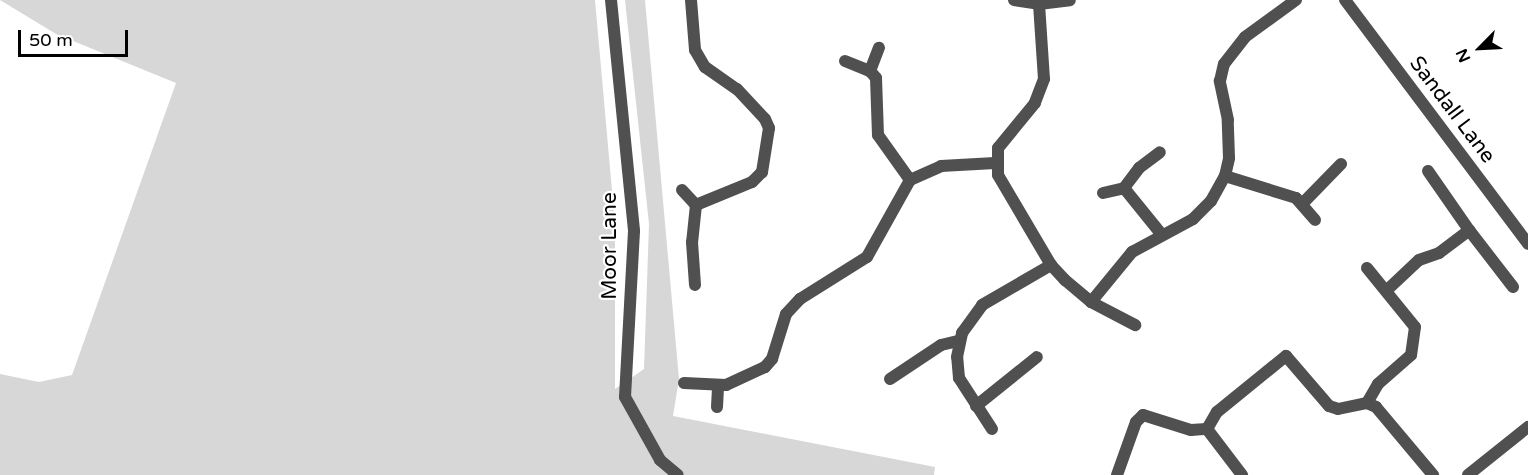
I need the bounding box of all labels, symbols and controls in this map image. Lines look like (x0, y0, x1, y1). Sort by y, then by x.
scale bar (21, 18, 130, 56)
north arrow (1450, 18, 1510, 78)
text: 50 m (29, 29, 73, 51)
text: N (1452, 45, 1475, 65)
street label: Sandall Lane (1404, 52, 1500, 168)
street label: Moor Lane (597, 192, 623, 300)

